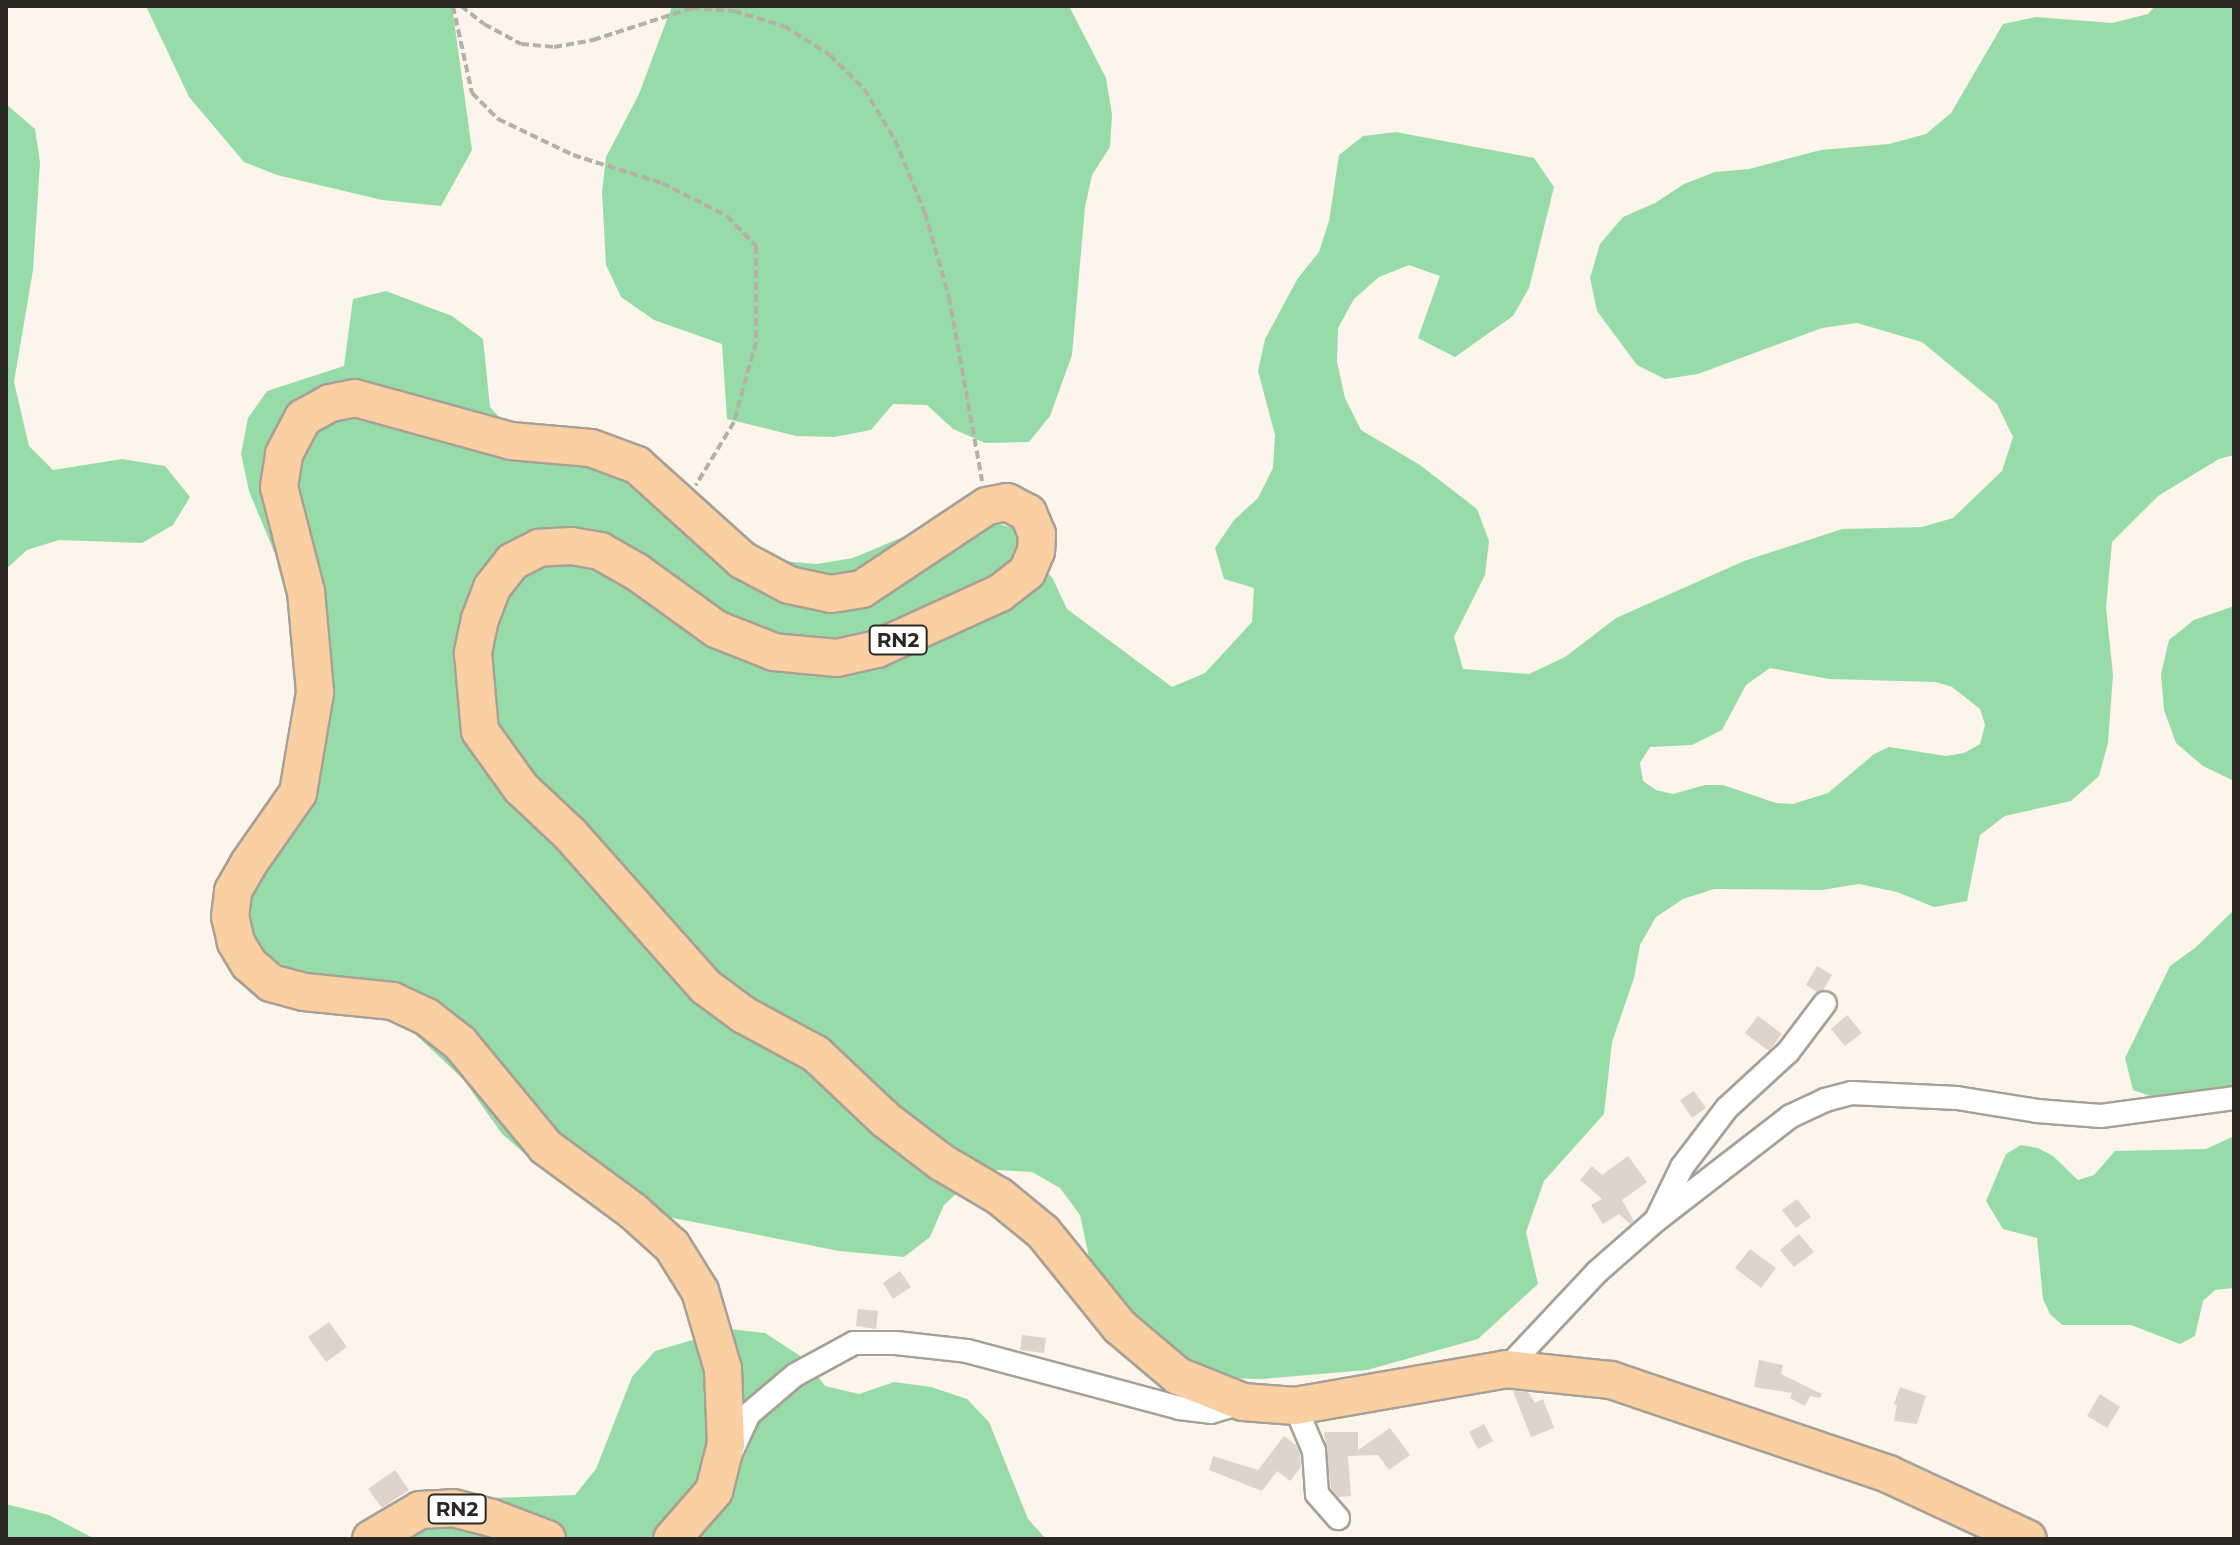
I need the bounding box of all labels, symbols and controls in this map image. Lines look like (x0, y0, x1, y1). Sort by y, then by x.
road number: RN2 (868, 624, 928, 656)
road number: RN2 (427, 1493, 487, 1525)

